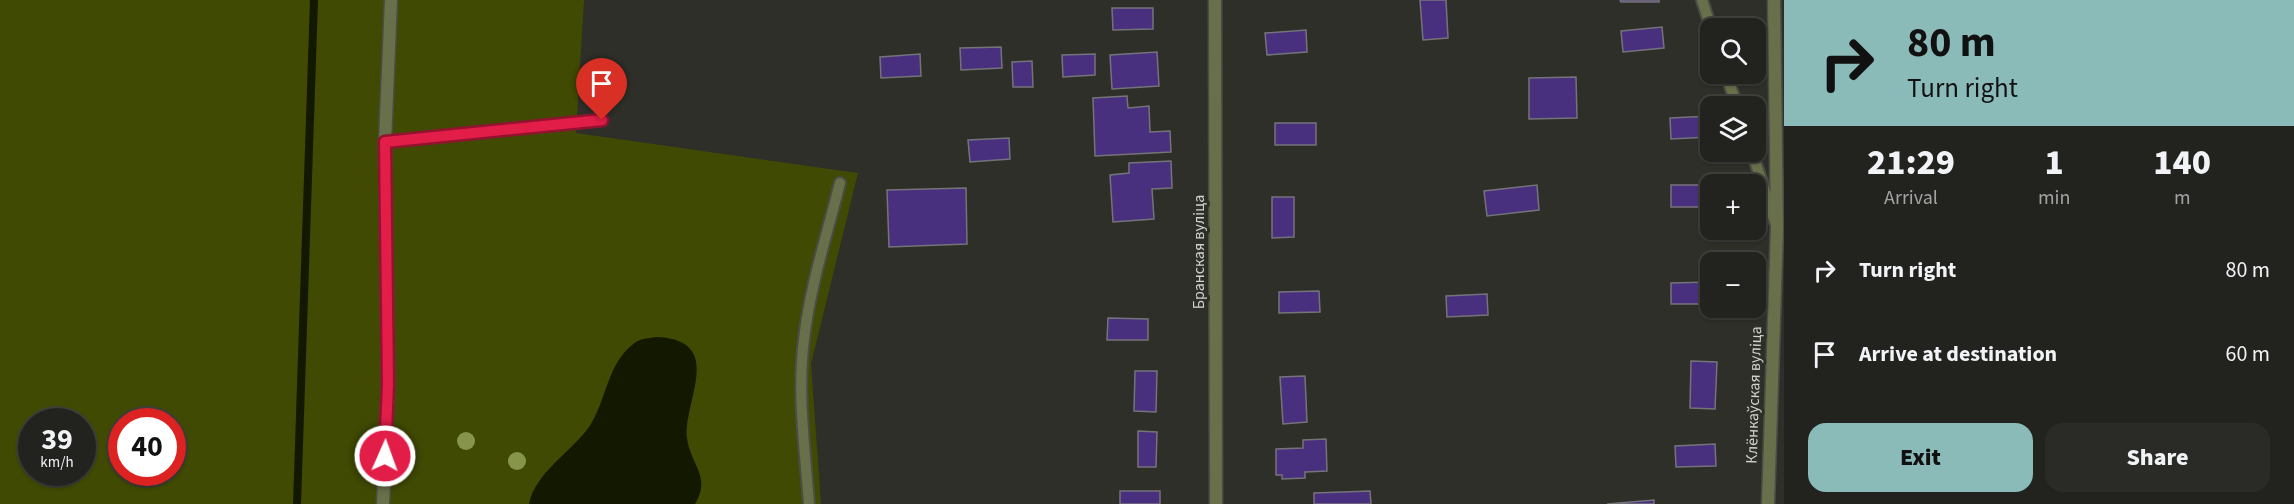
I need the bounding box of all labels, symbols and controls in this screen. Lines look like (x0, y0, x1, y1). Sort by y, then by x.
text: 80 m (1907, 13, 1996, 73)
map controls (1700, 18, 1766, 318)
button: search (1700, 18, 1766, 84)
icon: right (1808, 24, 1886, 102)
pin (576, 58, 627, 120)
icon: arrive (585, 67, 618, 100)
text: Turn right (1907, 69, 2018, 108)
button: layers (1700, 96, 1766, 162)
text: 21:29 (1867, 137, 1955, 188)
text: 1 (2045, 137, 2064, 188)
text: 140 (2153, 137, 2211, 188)
button: + (1700, 174, 1766, 240)
text: Arrival (1884, 184, 1938, 212)
text: min (2038, 184, 2070, 212)
text: m (2174, 184, 2190, 212)
street label: Бранская вуліца (1188, 195, 1210, 309)
button: − (1700, 252, 1766, 318)
icon: right (1808, 254, 1841, 287)
text: Turn right (1859, 254, 1956, 286)
text: 80 m (2225, 254, 2270, 286)
street label: Клёнкаўская вуліца (1741, 326, 1767, 464)
icon: arrive (1808, 338, 1841, 371)
text: Arrive at destination (1859, 338, 2057, 370)
text: 60 m (2225, 338, 2270, 370)
speed limit sign: 40 (108, 408, 186, 486)
text: 39 (41, 418, 73, 461)
button: Exit (1808, 423, 2033, 492)
button: Share (2045, 423, 2270, 492)
position arrow (353, 424, 417, 488)
text: km/h (40, 452, 74, 473)

